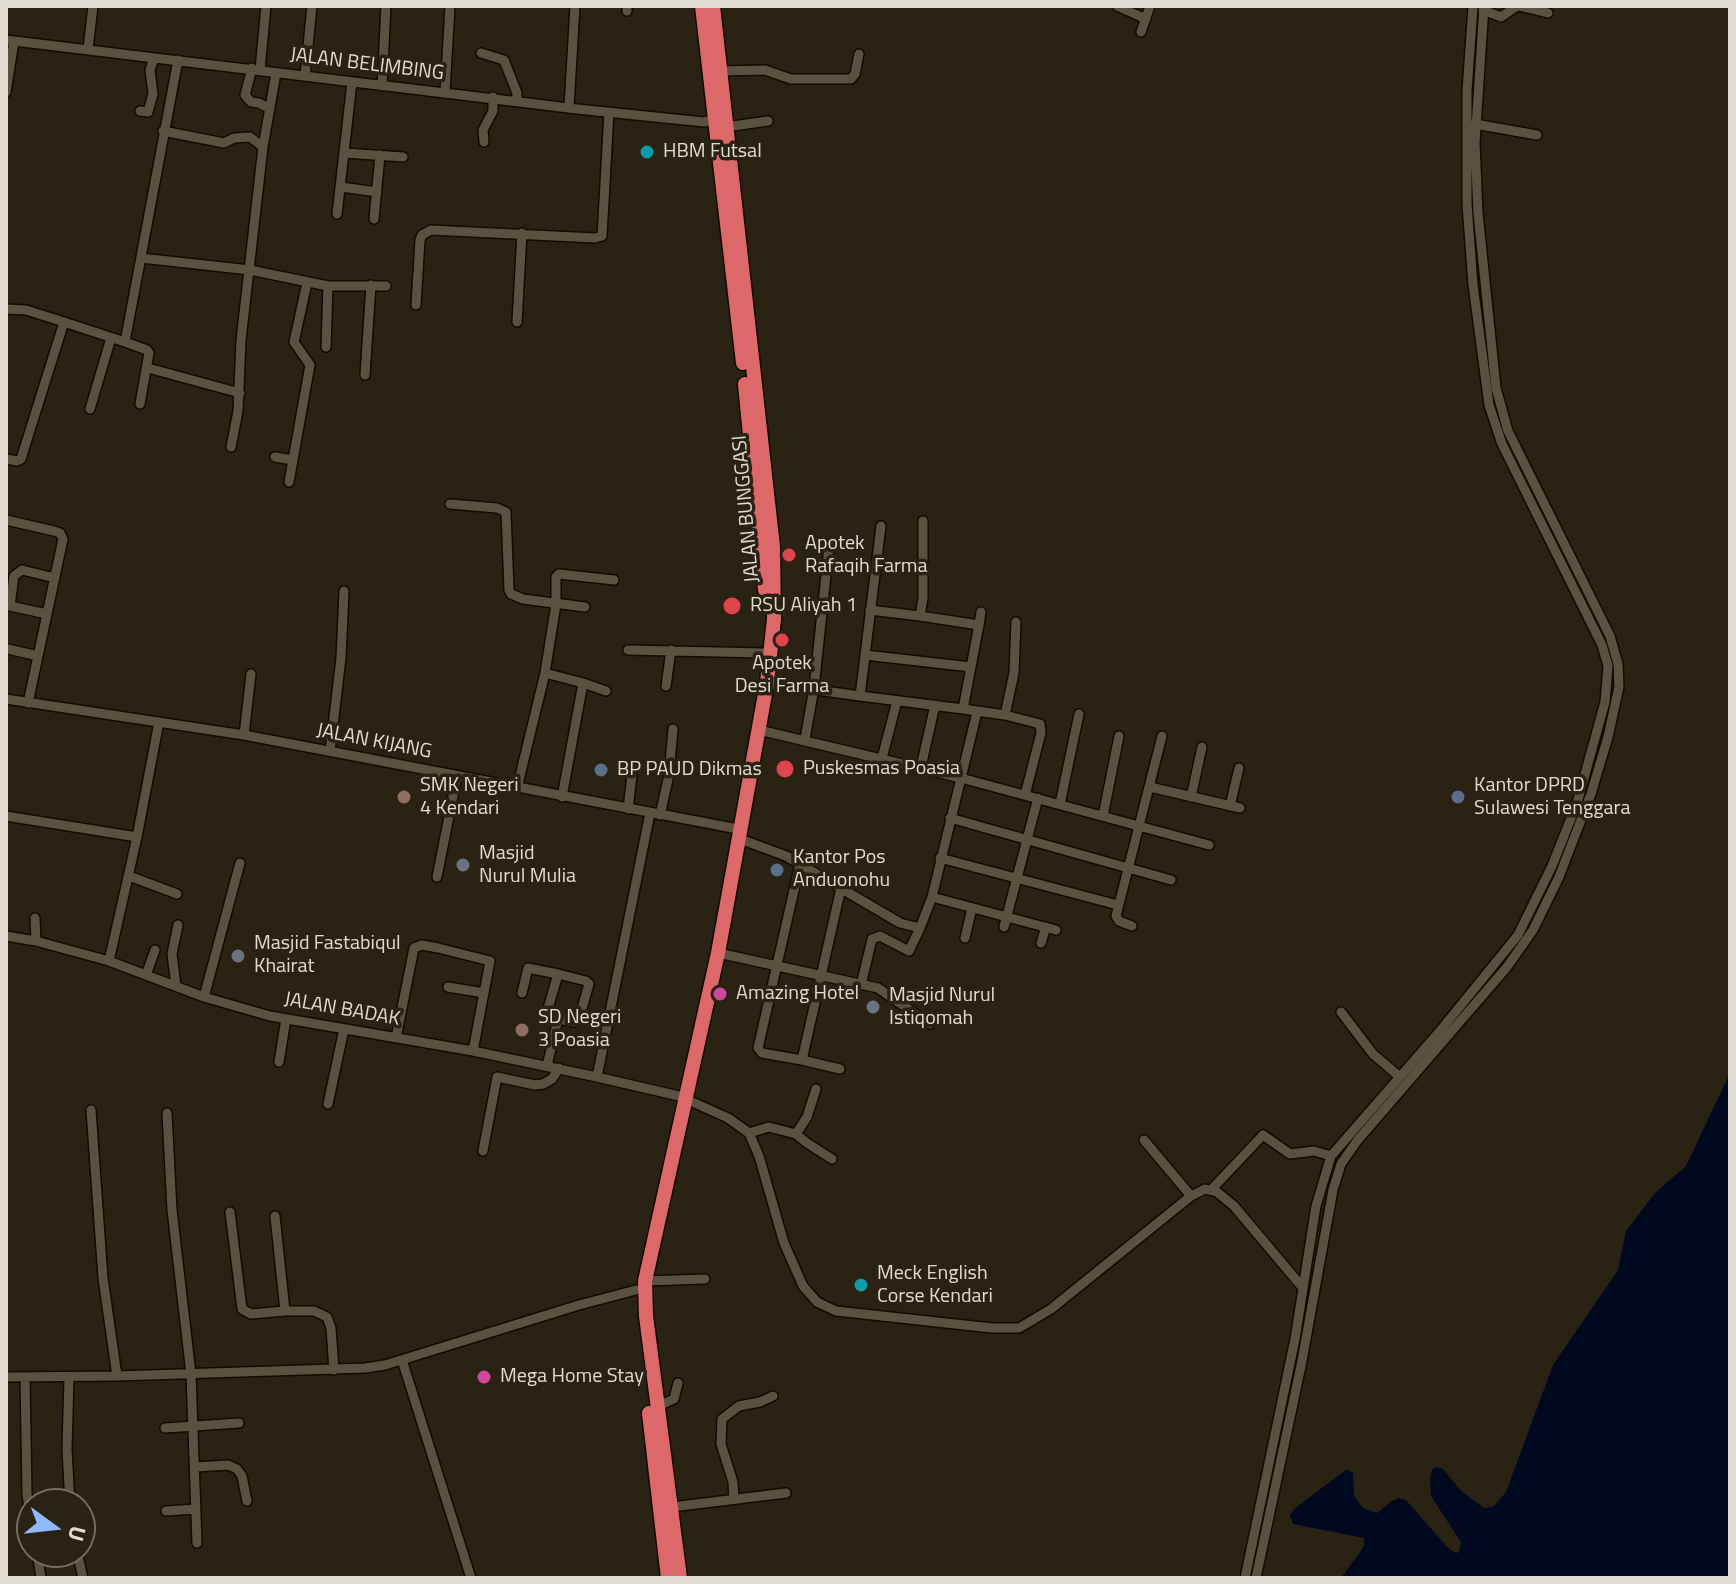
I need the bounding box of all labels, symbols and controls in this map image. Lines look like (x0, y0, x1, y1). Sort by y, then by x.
street label: JALAN BELIMBING (289, 44, 445, 86)
place label: HBM Futsal (663, 140, 762, 164)
marker: HBM Futsal (638, 143, 656, 161)
street label: JALAN BUNGGASI (729, 434, 765, 584)
place label: Apotek Rafaqih Farma (805, 532, 928, 579)
marker: Apotek Rafaqih Farma (780, 546, 798, 564)
place label: RSU Aliyah 1 (750, 594, 857, 618)
marker: RSU Aliyah 1 (721, 595, 743, 617)
marker: Apotek Desi Farma (773, 631, 791, 649)
place label: Apotek Desi Farma (735, 652, 829, 699)
street label: JALAN KIJANG (314, 719, 434, 765)
place label: Puskesmas Poasia (803, 757, 960, 781)
place label: BP PAUD Dikmas (617, 758, 762, 782)
marker: Puskesmas Poasia (774, 758, 796, 780)
marker: BP PAUD Dikmas (592, 761, 610, 779)
place label: SMK Negeri 4 Kendari (420, 774, 519, 821)
place label: Kantor DPRD Sulawesi Tenggara (1474, 774, 1630, 821)
marker: SMK Negeri 4 Kendari (395, 788, 413, 806)
marker: Kantor DPRD Sulawesi Tenggara (1449, 788, 1467, 806)
place label: Masjid Nurul Mulia (479, 842, 576, 889)
place label: Kantor Pos Anduonohu (793, 846, 890, 893)
marker: Masjid Nurul Mulia (454, 856, 472, 874)
marker: Kantor Pos Anduonohu (768, 861, 786, 879)
place label: Masjid Fastabiqul Khairat (254, 932, 401, 979)
marker: Masjid Fastabiqul Khairat (229, 947, 247, 965)
place label: Amazing Hotel (736, 982, 859, 1006)
place label: Masjid Nurul Istiqomah (889, 984, 995, 1031)
marker: Amazing Hotel (711, 985, 729, 1003)
street label: JALAN BADAK (282, 988, 402, 1032)
marker: Masjid Nurul Istiqomah (864, 998, 882, 1016)
place label: SD Negeri 3 Poasia (538, 1006, 621, 1053)
marker: SD Negeri 3 Poasia (513, 1021, 531, 1039)
place label: Meck English Corse Kendari (877, 1262, 993, 1309)
marker: Meck English Corse Kendari (852, 1276, 870, 1294)
place label: Mega Home Stay (500, 1365, 644, 1389)
marker: Mega Home Stay (475, 1368, 493, 1386)
north arrow (16, 1488, 96, 1568)
text: U (59, 1522, 96, 1545)

